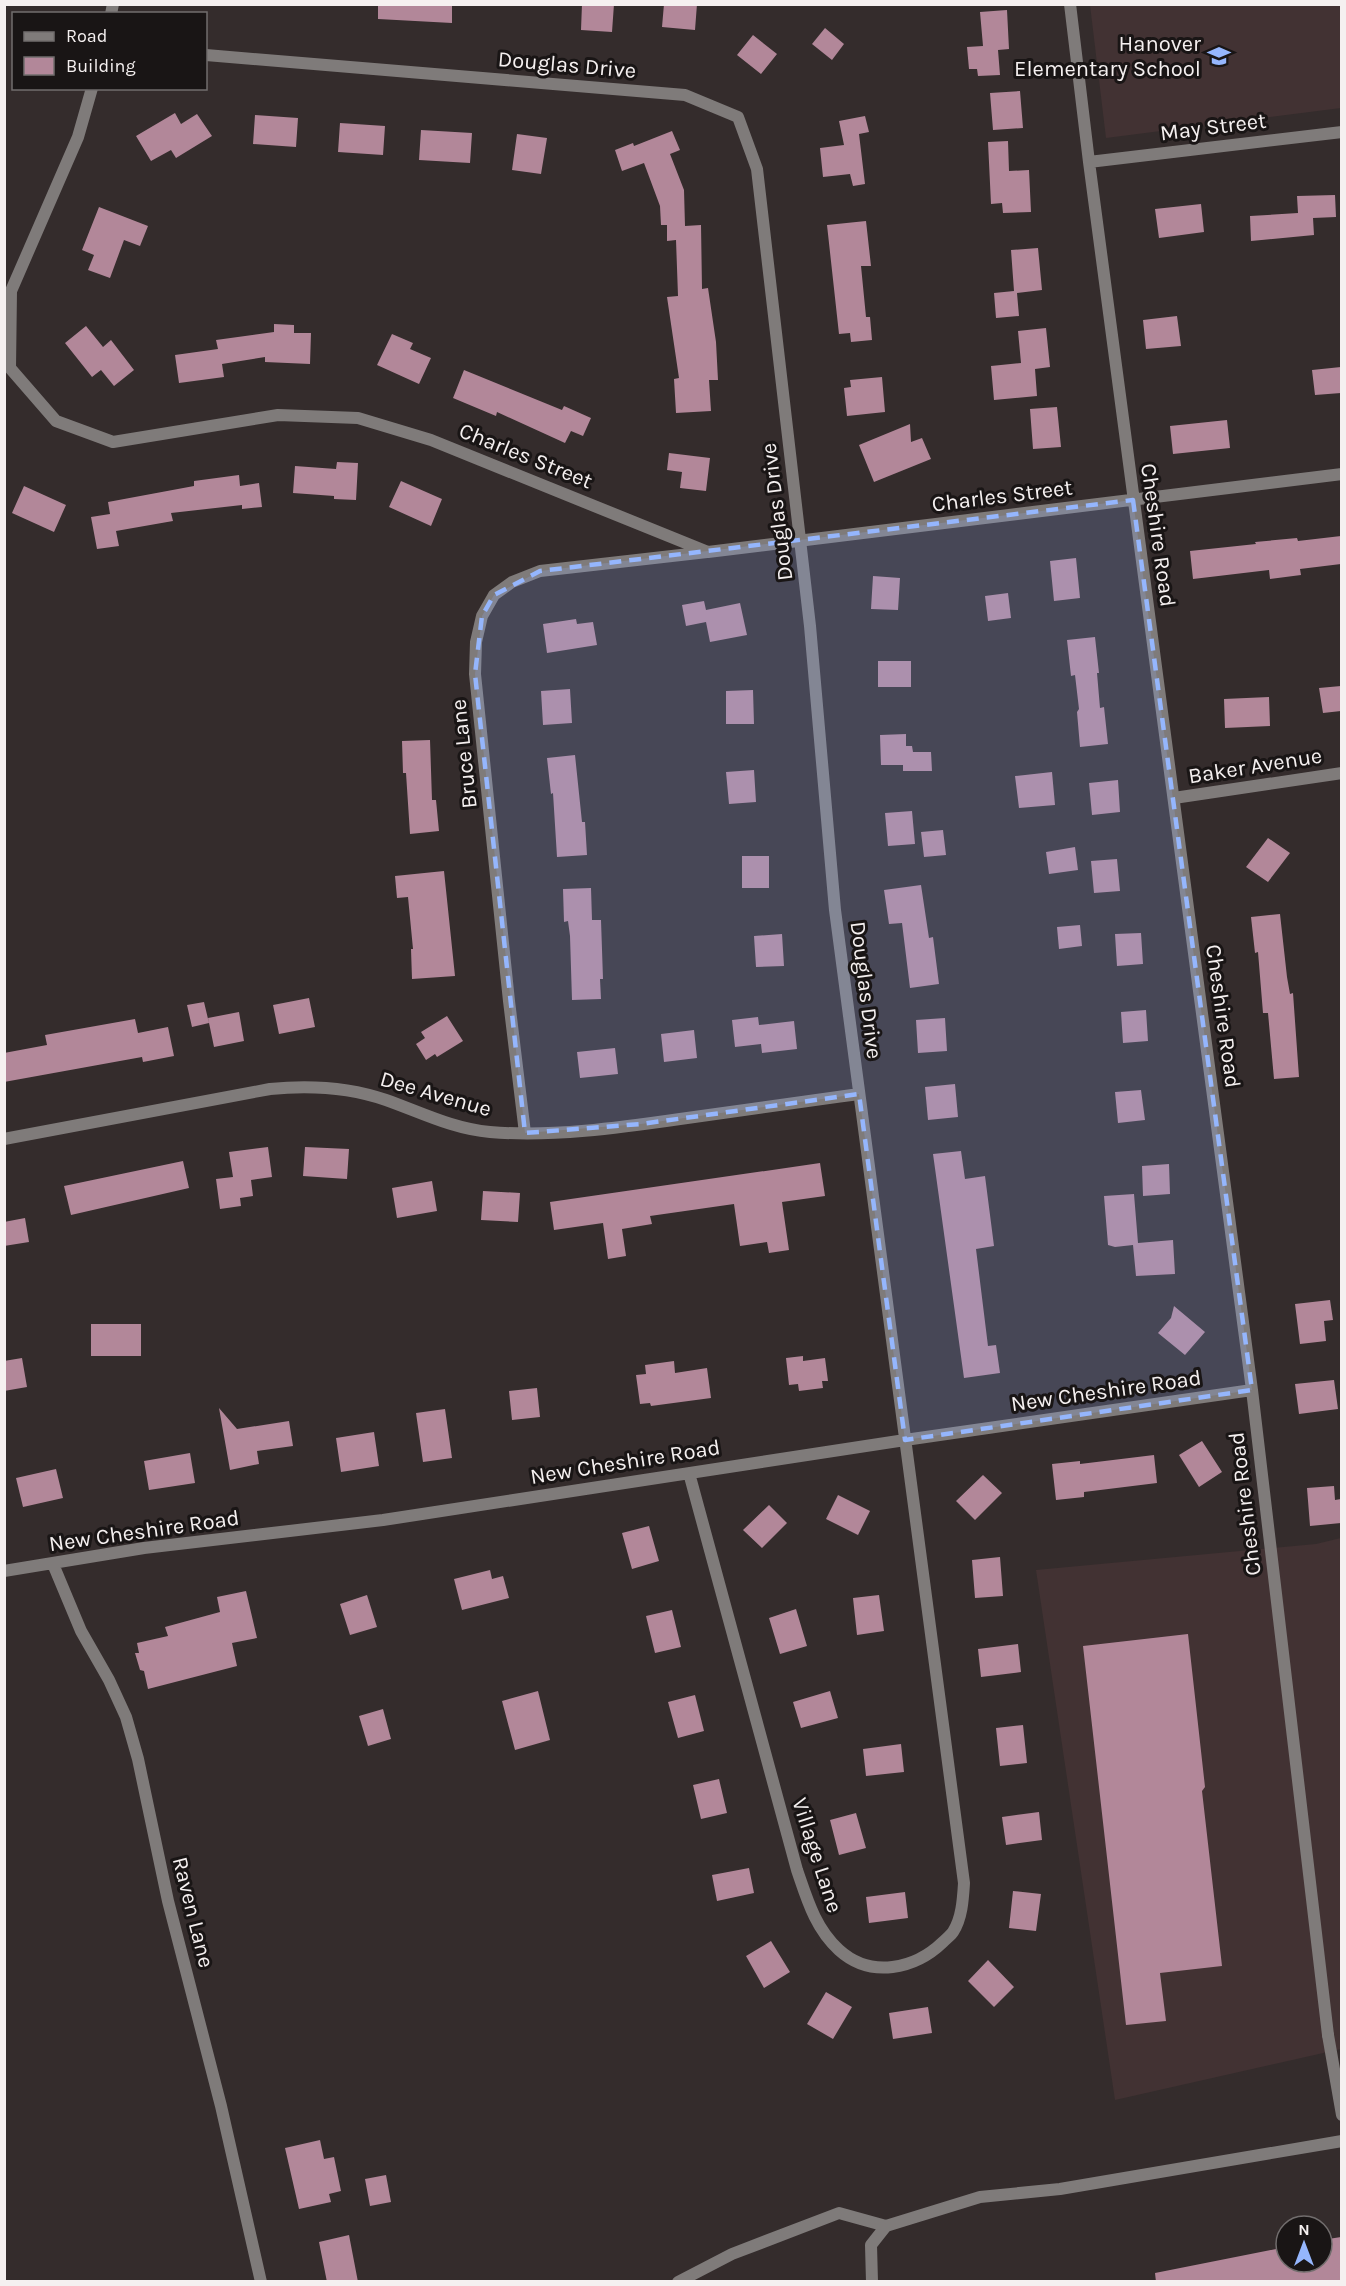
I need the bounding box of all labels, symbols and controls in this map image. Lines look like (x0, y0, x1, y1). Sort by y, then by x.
legend (12, 12, 207, 90)
text: Road (66, 25, 107, 47)
place label: Hanover Elementary School (1014, 31, 1201, 82)
school or university icon: Hanover Elementary School (1206, 43, 1232, 69)
street label: Douglas Drive (497, 46, 637, 84)
text: Building (66, 55, 136, 77)
street label: May Street (1159, 108, 1268, 146)
street label: Charles Street (455, 417, 596, 494)
street label: Douglas Drive (756, 441, 798, 582)
street label: Cheshire Road (1135, 462, 1181, 609)
street label: Charles Street (930, 474, 1074, 518)
street label: Bruce Lane (445, 698, 483, 810)
street label: Baker Avenue (1186, 743, 1324, 789)
street label: Douglas Drive (845, 920, 887, 1061)
street label: Cheshire Road (1200, 943, 1246, 1090)
street label: Dee Avenue (377, 1066, 494, 1122)
street label: New Cheshire Road (1009, 1365, 1203, 1417)
street label: Cheshire Road (1223, 1431, 1267, 1577)
street label: New Cheshire Road (528, 1434, 722, 1490)
street label: New Cheshire Road (47, 1505, 241, 1557)
street label: Village Lane (786, 1795, 848, 1916)
street label: Raven Lane (167, 1854, 219, 1970)
north arrow (1274, 2214, 1334, 2274)
text: N (1298, 2220, 1310, 2239)

